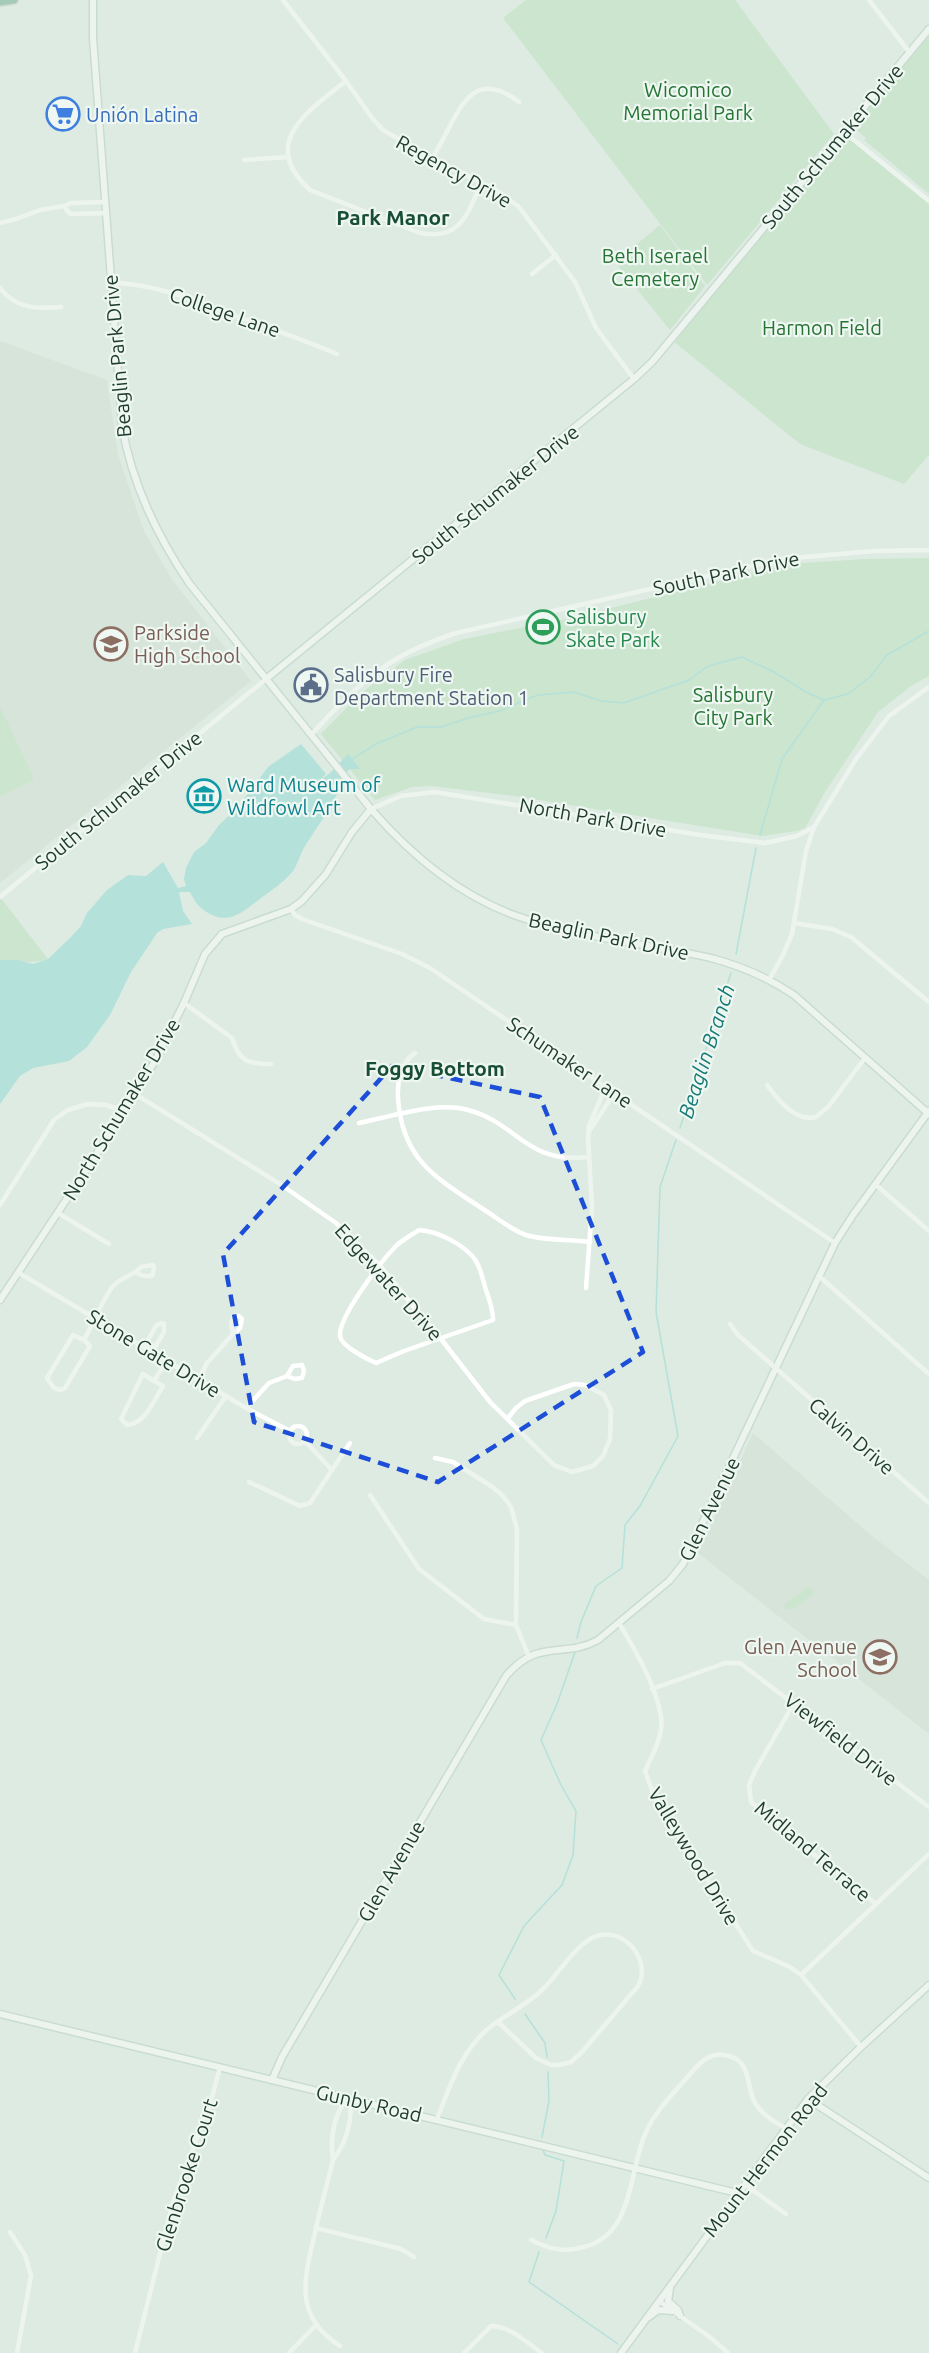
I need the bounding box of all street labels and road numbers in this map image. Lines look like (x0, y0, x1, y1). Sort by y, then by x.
street label: South Schumaker Drive (756, 59, 908, 233)
street label: Regency Drive (392, 130, 516, 212)
street label: Beaglin Park Drive (98, 274, 136, 438)
street label: College Lane (167, 282, 283, 342)
street label: South Schumaker Drive (407, 420, 583, 568)
street label: South Park Drive (651, 546, 801, 600)
street label: South Schumaker Drive (30, 726, 206, 874)
street label: North Park Drive (518, 793, 668, 841)
street label: Beaglin Park Drive (527, 908, 691, 964)
street label: Schumaker Lane (503, 1012, 637, 1112)
street label: North Schumaker Drive (58, 1014, 184, 1204)
street label: Edgewater Drive (330, 1219, 448, 1345)
street label: Stone Gate Drive (83, 1304, 225, 1402)
street label: Calvin Drive (805, 1393, 899, 1479)
street label: Glen Avenue (674, 1453, 744, 1565)
street label: Viewfield Drive (780, 1688, 902, 1790)
street label: Valleywood Drive (644, 1783, 744, 1929)
street label: Midland Terrace (750, 1796, 876, 1906)
street label: Glen Avenue (353, 1816, 429, 1926)
street label: Mount Hermon Road (698, 2079, 832, 2241)
street label: Gunby Road (314, 2080, 424, 2126)
street label: Glenbrooke Court (150, 2095, 222, 2255)

